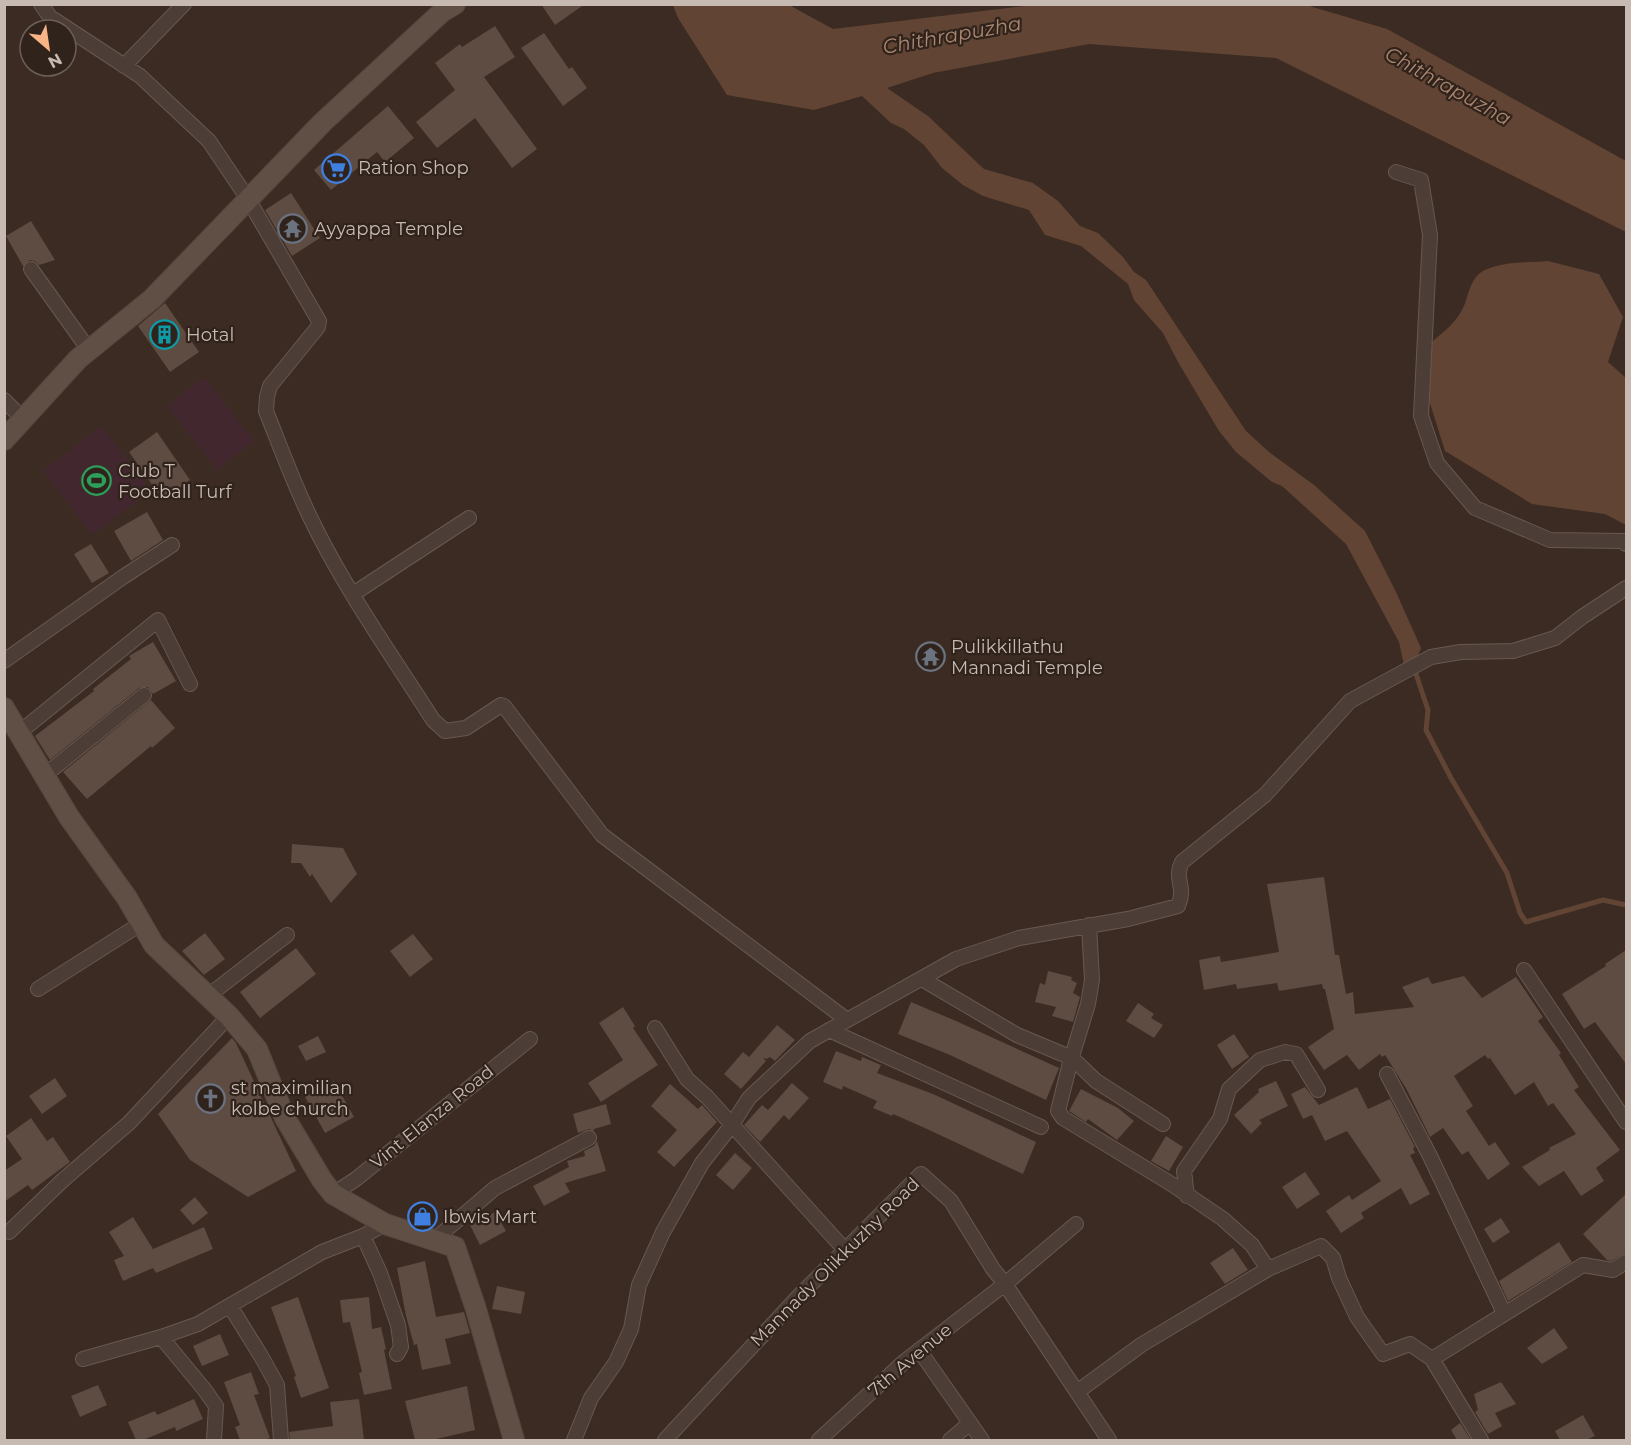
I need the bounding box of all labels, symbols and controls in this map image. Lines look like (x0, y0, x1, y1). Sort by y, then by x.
water label: Chithrapuzha (881, 11, 1023, 59)
north arrow (18, 18, 78, 78)
water label: Chithrapuzha (1381, 41, 1515, 131)
text: N (45, 49, 65, 72)
supermarket icon: Ration Shop (321, 152, 353, 184)
place label: Ration Shop (358, 157, 469, 179)
temple icon: Ayyappa Temple (277, 213, 309, 245)
place label: Ayyappa Temple (314, 218, 463, 240)
building icon: Hotal (149, 319, 181, 351)
place label: Hotal (186, 324, 234, 346)
place label: Club T Football Turf (118, 460, 233, 503)
sports icon: Club T Football Turf (81, 465, 113, 497)
place label: Pulikkillathu Mannadi Temple (951, 636, 1103, 679)
temple icon: Pulikkillathu Mannadi Temple (914, 641, 946, 673)
street label: Vint Elanza Road (366, 1060, 498, 1174)
place label: st maximilian kolbe church (231, 1077, 352, 1120)
church icon: st maximilian kolbe church (194, 1082, 226, 1114)
street label: Mannady Olikkuzhy Road (746, 1173, 924, 1351)
shop icon: Ibwis Mart (406, 1201, 438, 1233)
place label: Ibwis Mart (443, 1206, 537, 1228)
street label: 7th Avenue (864, 1319, 956, 1401)

